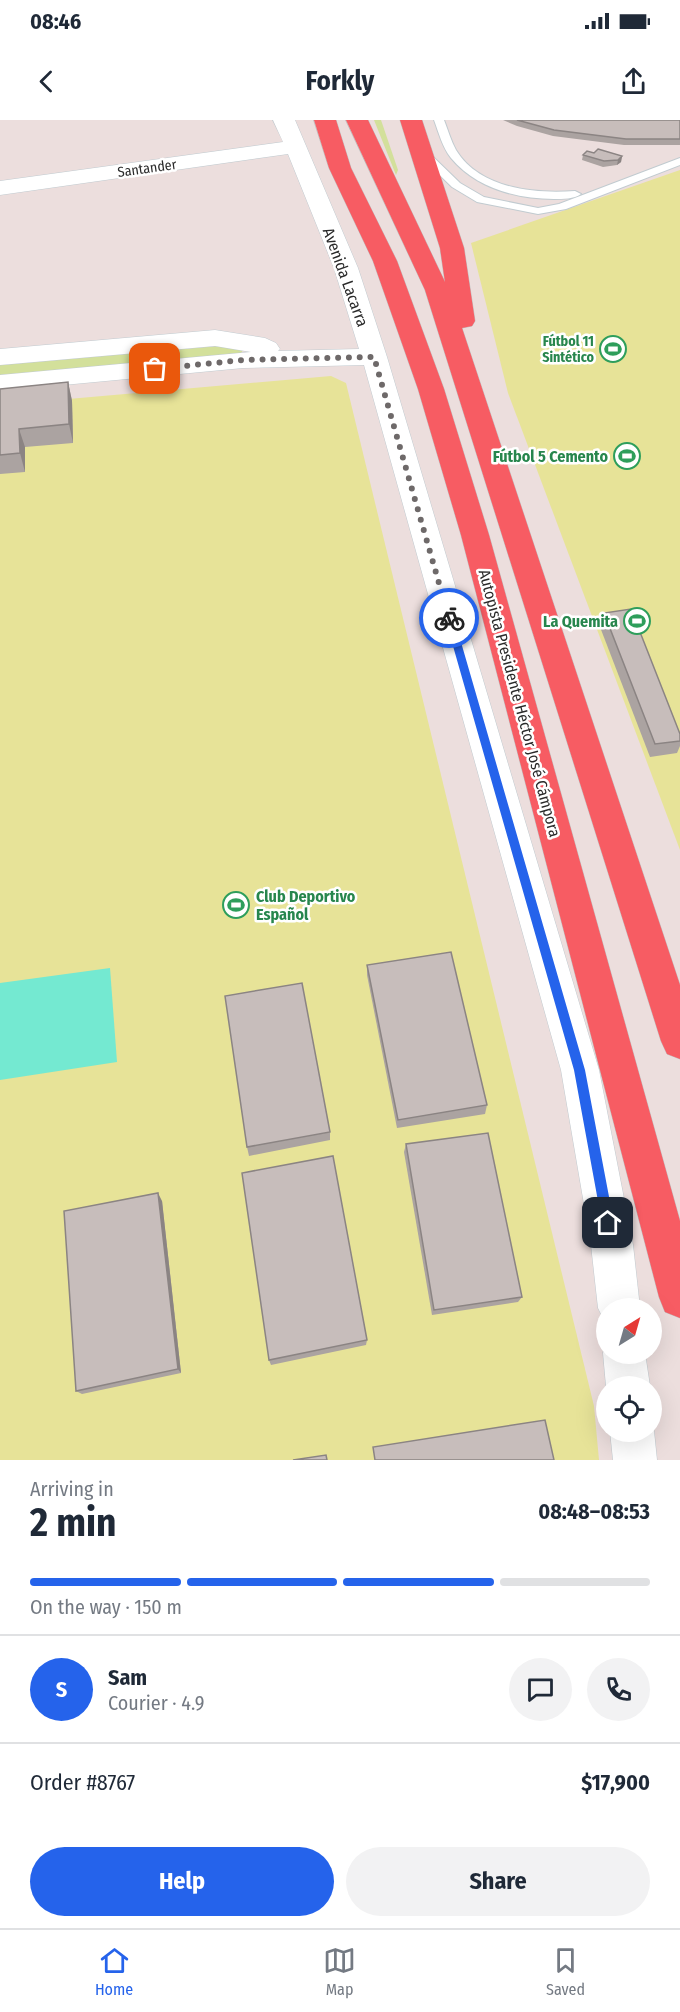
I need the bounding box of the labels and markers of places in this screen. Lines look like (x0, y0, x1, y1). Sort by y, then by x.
place label: Fútbol 11 Sintético (542, 333, 595, 366)
sports icon: Fútbol 11 Sintético (598, 334, 628, 364)
pin (129, 343, 180, 394)
sports icon: Fútbol 5 Cemento (612, 441, 642, 471)
place label: Fútbol 5 Cemento (493, 447, 608, 466)
sports icon: La Quemita (622, 606, 652, 636)
place label: La Quemita (543, 612, 618, 631)
place label: Club Deportivo Español (256, 887, 356, 924)
sports icon: Club Deportivo Español (221, 890, 251, 920)
pin (582, 1197, 633, 1248)

